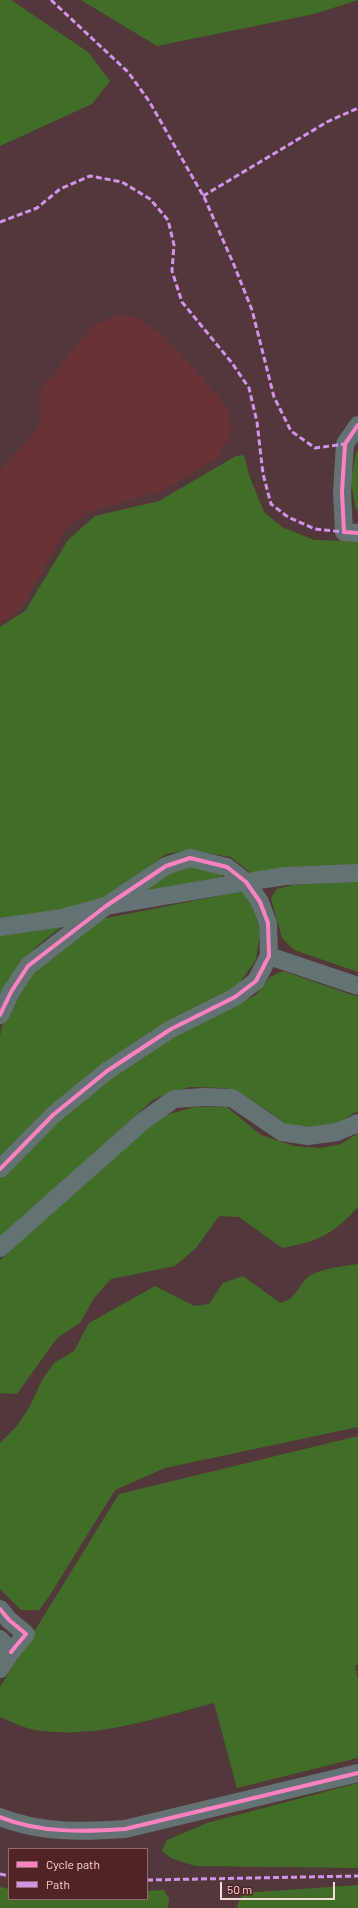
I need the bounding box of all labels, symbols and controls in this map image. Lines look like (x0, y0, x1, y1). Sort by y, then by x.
legend (8, 1848, 148, 1900)
text: Cycle path (46, 1857, 100, 1871)
scale bar (222, 1874, 337, 1900)
text: Path (46, 1877, 70, 1891)
text: 50 m (227, 1882, 252, 1896)

